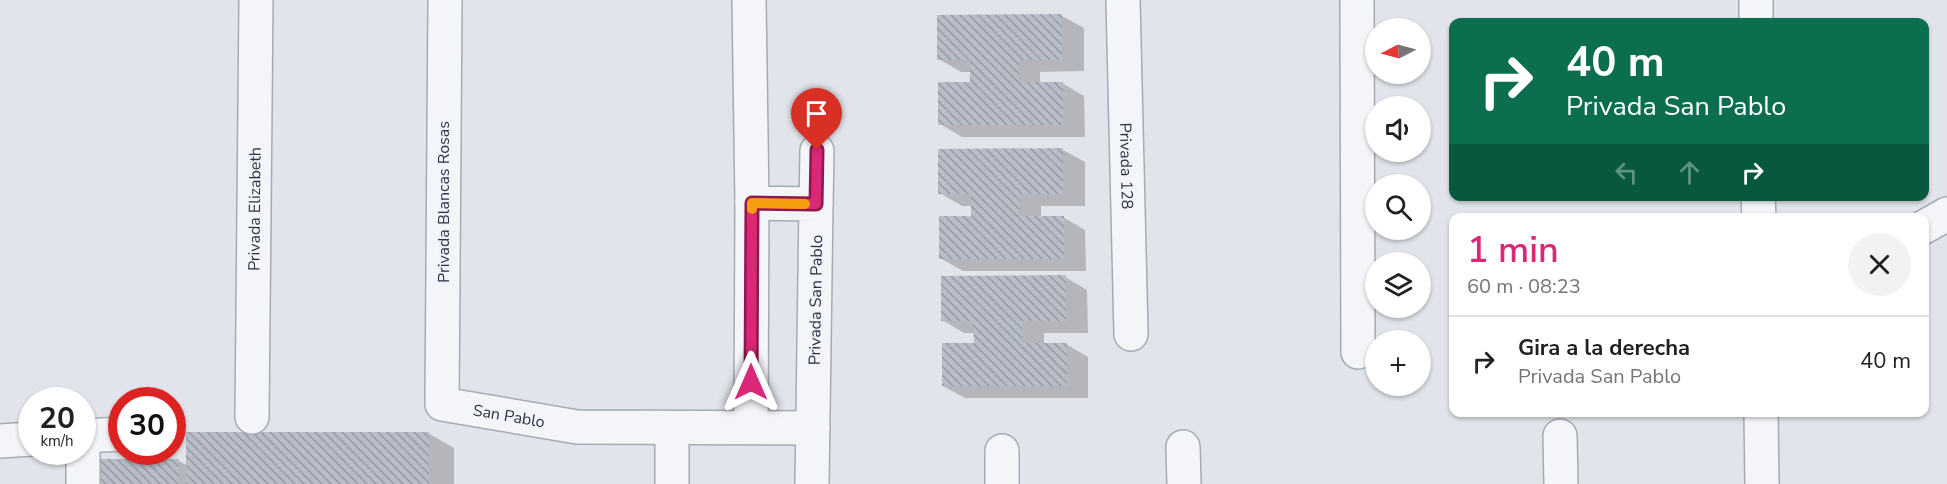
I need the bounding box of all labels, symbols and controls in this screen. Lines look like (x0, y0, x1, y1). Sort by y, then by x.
north arrow (1365, 18, 1431, 84)
map controls (1365, 18, 1431, 396)
text: 40 m (1566, 34, 1665, 91)
icon: right (1467, 42, 1545, 120)
pin (791, 88, 842, 150)
text: Privada San Pablo (1566, 88, 1786, 125)
button: sound (1365, 96, 1431, 162)
icon: arrive (800, 97, 833, 130)
street label: Privada Blancas Rosas (433, 121, 455, 283)
street label: Privada 128 (1114, 122, 1138, 210)
street label: Privada Elizabeth (243, 147, 267, 271)
icon: left (1610, 156, 1643, 189)
icon: ahead (1673, 156, 1706, 189)
icon: right (1736, 156, 1769, 189)
button: search (1365, 174, 1431, 240)
text: 1 min (1467, 226, 1559, 275)
button: close (1848, 233, 1911, 296)
street label: Privada San Pablo (804, 234, 828, 365)
button: layers (1365, 252, 1431, 318)
text: 60 m · 08:23 (1467, 273, 1581, 300)
button: + (1365, 330, 1431, 396)
text: Gira a la derecha (1518, 333, 1690, 363)
icon: right (1467, 345, 1500, 378)
text: 40 m (1860, 346, 1911, 376)
position arrow (719, 350, 783, 414)
text: Privada San Pablo (1518, 363, 1681, 390)
speed limit sign: 30 (108, 387, 186, 465)
text: 20 (39, 398, 75, 439)
street label: San Pablo (471, 399, 547, 433)
text: km/h (40, 431, 74, 451)

